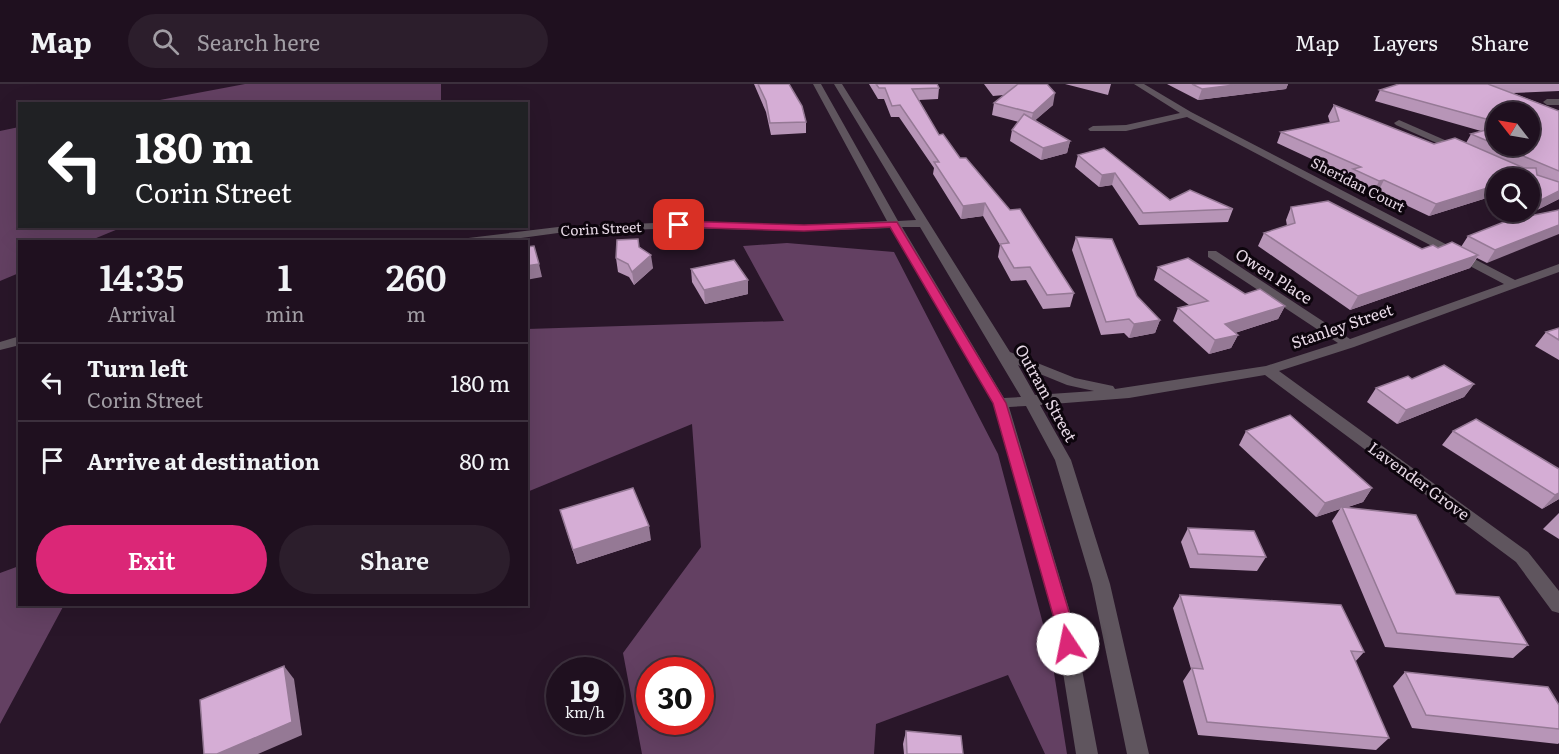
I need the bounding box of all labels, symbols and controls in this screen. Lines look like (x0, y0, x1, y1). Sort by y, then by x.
search box (128, 14, 548, 68)
text: Map (30, 20, 92, 62)
icon: search (149, 25, 182, 58)
text: Search here (197, 25, 320, 58)
text: Map (1295, 26, 1340, 57)
text: Layers (1373, 26, 1438, 57)
text: Share (1471, 26, 1529, 57)
north arrow (1486, 102, 1540, 156)
map controls (1486, 102, 1540, 222)
text: 180 m (135, 114, 253, 176)
icon: left (36, 126, 114, 204)
street label: Sheridan Court (1308, 152, 1409, 217)
button: search (1486, 168, 1540, 222)
text: Corin Street (135, 171, 292, 211)
pin (653, 199, 704, 250)
icon: arrive (662, 208, 695, 241)
street label: Corin Street (560, 216, 642, 240)
street label: Owen Place (1231, 241, 1318, 309)
text: 14:35 (99, 249, 184, 302)
text: 1 (278, 249, 292, 302)
text: 260 (386, 249, 447, 302)
street label: Stanley Street (1288, 296, 1396, 354)
text: Arrival (107, 298, 176, 328)
text: min (265, 298, 305, 328)
text: m (407, 298, 426, 328)
street label: Outram Street (1010, 339, 1084, 446)
text: Turn left (87, 351, 188, 384)
icon: left (36, 366, 69, 399)
text: 180 m (450, 366, 510, 399)
text: Corin Street (87, 384, 203, 414)
street label: Lavender Grove (1364, 435, 1475, 525)
icon: arrive (36, 444, 69, 477)
text: Arrive at destination (87, 444, 320, 477)
text: 80 m (459, 444, 510, 477)
button: Exit (36, 525, 267, 594)
button: Share (279, 525, 510, 594)
position arrow (1036, 612, 1100, 676)
speed limit sign: 30 (636, 657, 714, 735)
text: 19 (570, 667, 600, 711)
text: km/h (565, 700, 605, 723)

